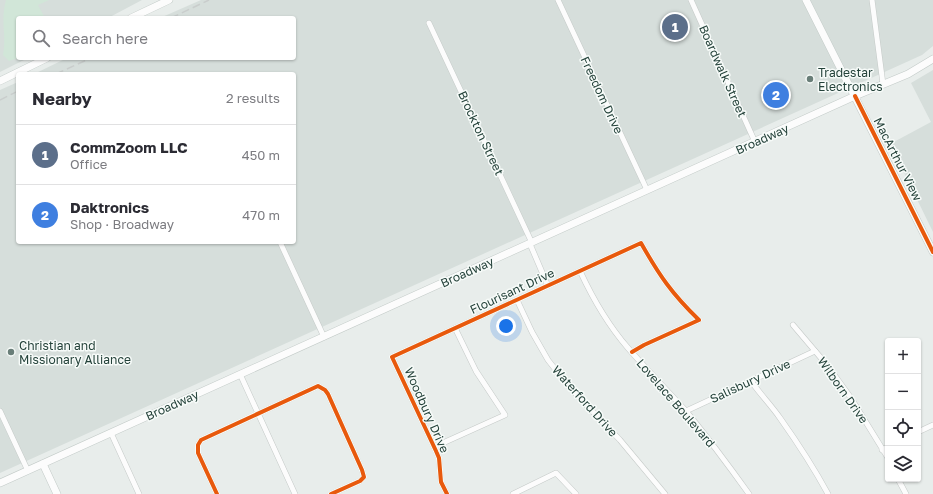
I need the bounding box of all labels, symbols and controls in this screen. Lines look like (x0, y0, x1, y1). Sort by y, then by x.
pin: 1 (662, 12, 688, 42)
search box (16, 16, 296, 60)
street label: Boardwalk Street (696, 23, 750, 120)
icon: search (30, 27, 52, 49)
text: Search here (62, 29, 148, 47)
street label: Freedom Drive (578, 54, 626, 136)
place label: Tradestar Electronics (818, 65, 883, 94)
marker: Tradestar Electronics (805, 74, 815, 84)
pin: 2 (763, 80, 789, 110)
text: Nearby (32, 88, 92, 109)
street label: Brockton Street (455, 88, 507, 178)
text: 2 results (226, 90, 280, 106)
street label: MacArthur View (871, 115, 926, 203)
street label: Broadway (733, 121, 791, 157)
text: CommZoom LLC (70, 138, 188, 156)
text: 1 (42, 147, 48, 163)
text: 450 m (242, 147, 280, 163)
text: Office (70, 156, 107, 172)
text: Daktronics (70, 198, 149, 216)
text: 2 (41, 207, 49, 223)
text: 470 m (242, 207, 280, 223)
text: Shop · Broadway (70, 216, 174, 232)
street label: Broadway (438, 254, 496, 290)
street label: Flourisant Drive (468, 265, 557, 317)
your location (496, 316, 516, 336)
place label: Christian and Missionary Alliance (19, 338, 131, 367)
map controls (885, 338, 921, 482)
button: + (885, 338, 921, 374)
marker: Christian and Missionary Alliance (6, 347, 16, 357)
street label: Wilborn Drive (815, 354, 872, 426)
street label: Lovelace Boulevard (634, 356, 718, 450)
street label: Salisbury Drive (707, 356, 793, 406)
street label: Waterford Drive (549, 362, 621, 440)
street label: Woodbury Drive (401, 365, 453, 455)
button: − (885, 374, 921, 410)
street label: Broadway (143, 387, 201, 423)
button: locate (885, 410, 921, 446)
button: layers (885, 446, 921, 482)

